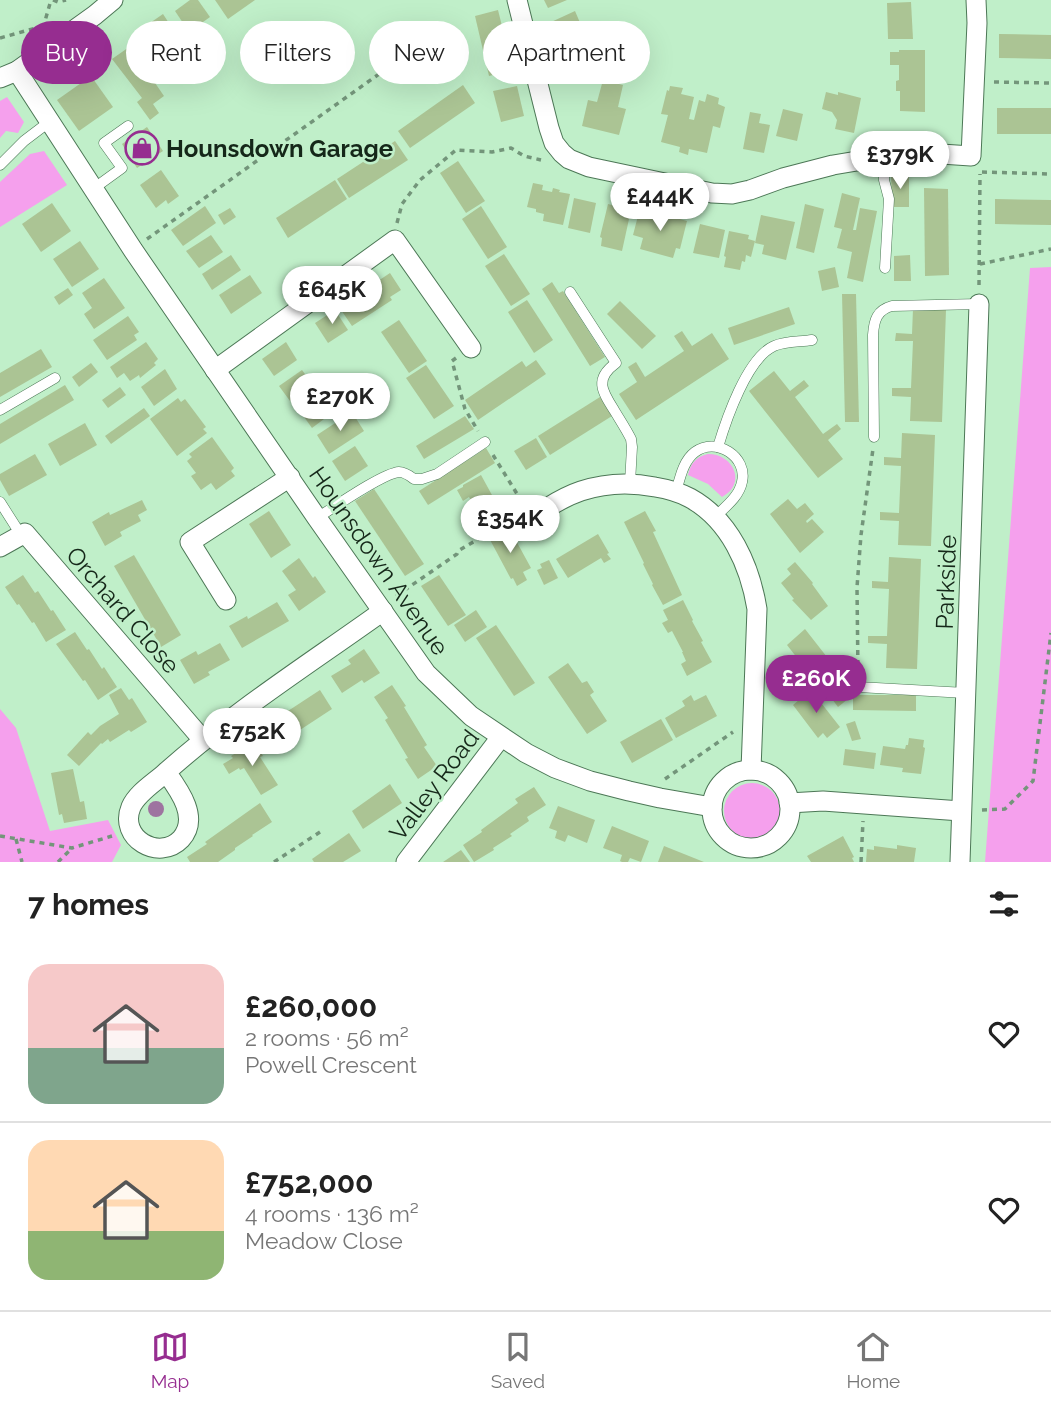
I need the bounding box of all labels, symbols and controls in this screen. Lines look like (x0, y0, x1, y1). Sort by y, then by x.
chip: Buy (21, 21, 112, 84)
chip: Rent (126, 21, 226, 84)
chip: Filters (240, 21, 355, 84)
chip: New (369, 21, 469, 84)
chip: Apartment (483, 21, 650, 84)
shop icon: Hounsdown Garage (123, 129, 161, 167)
pin: £379K (851, 132, 949, 191)
place label: Hounsdown Garage (166, 134, 393, 163)
text: £379K (866, 140, 934, 167)
pin: £444K (611, 174, 709, 233)
text: £444K (626, 182, 694, 209)
pin: £645K (283, 266, 381, 326)
text: £645K (298, 275, 366, 302)
pin: £270K (291, 374, 389, 433)
text: £270K (306, 382, 374, 409)
street label: Hounsdown Avenue (303, 461, 455, 661)
pin: £354K (461, 496, 559, 555)
text: £354K (477, 504, 543, 531)
street label: Parkside (930, 534, 962, 630)
street label: Orchard Close (60, 541, 186, 679)
pin: £260K (767, 656, 865, 715)
text: £260K (782, 664, 850, 691)
pin: £752K (203, 708, 301, 768)
text: £752K (219, 717, 285, 744)
street label: Valley Road (383, 724, 485, 846)
icon: filters (985, 885, 1023, 923)
text: 7 homes (28, 887, 149, 922)
text: £260,000 (245, 989, 377, 1024)
icon: home (84, 992, 168, 1076)
icon: heart (985, 1015, 1023, 1053)
text: 2 rooms · 56 m² (245, 1024, 409, 1051)
text: Powell Crescent (245, 1051, 417, 1078)
text: £752,000 (245, 1165, 374, 1200)
icon: home (84, 1168, 168, 1252)
icon: heart (985, 1191, 1023, 1229)
text: 4 rooms · 136 m² (245, 1200, 419, 1227)
text: Meadow Close (245, 1227, 403, 1254)
tab: Map (151, 1328, 189, 1392)
tab: Saved (491, 1328, 545, 1392)
tab: Home (846, 1328, 900, 1392)

